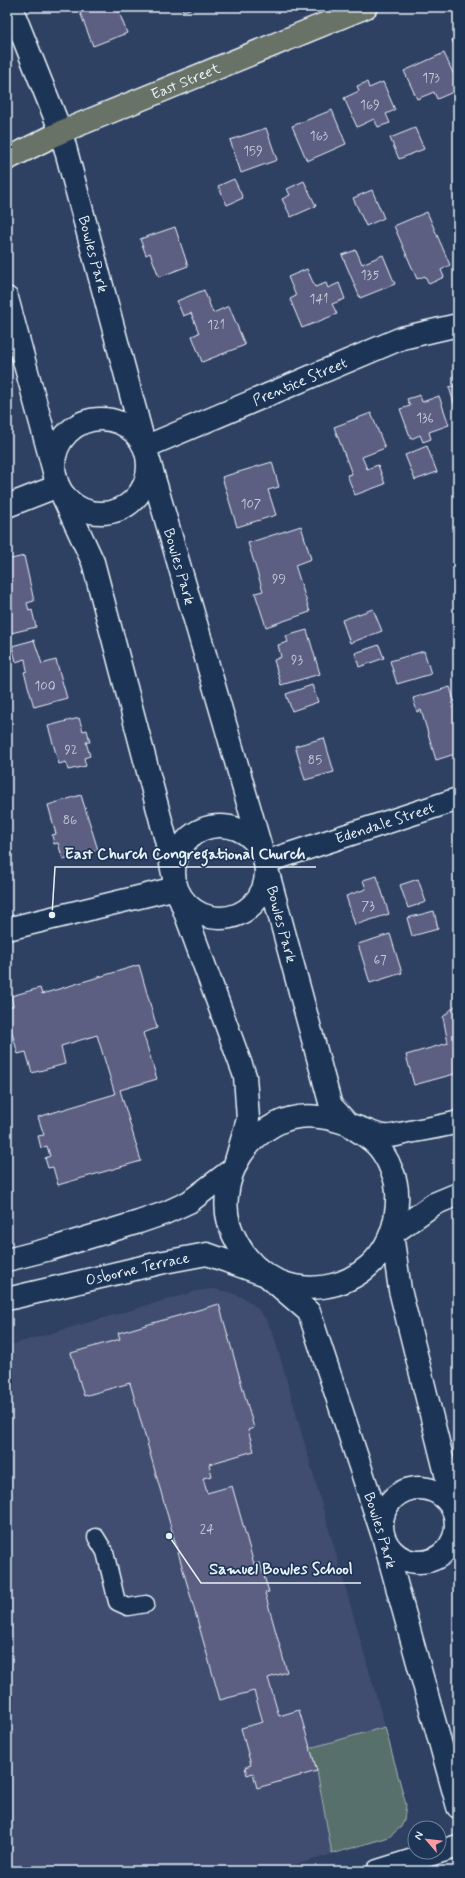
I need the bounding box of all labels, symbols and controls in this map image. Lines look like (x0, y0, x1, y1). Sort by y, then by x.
street label: East Street (148, 59, 224, 105)
house number: 173 (422, 70, 441, 87)
house number: 169 (360, 97, 380, 114)
house number: 163 (310, 128, 329, 145)
house number: 159 (243, 143, 263, 160)
street label: Bowles Park (73, 214, 113, 295)
house number: 135 (361, 267, 379, 284)
house number: 141 (310, 291, 328, 308)
house number: 121 (207, 317, 225, 334)
street label: Prentice Street (250, 353, 351, 411)
house number: 136 (416, 410, 434, 427)
house number: 107 (241, 496, 261, 513)
street label: Bowles Park (158, 526, 199, 608)
house number: 99 (272, 571, 286, 588)
house number: 93 (291, 652, 303, 669)
house number: 100 (34, 678, 56, 695)
house number: 92 (64, 742, 78, 759)
house number: 85 (308, 752, 322, 769)
street label: Edendale Street (333, 798, 438, 849)
house number: 86 (63, 812, 77, 829)
callout: East Church Congregational Church (55, 839, 316, 867)
text: East Church Congregational Church (64, 844, 306, 867)
street label: Bowles Park (261, 884, 301, 965)
house number: 73 (361, 898, 375, 915)
house number: 67 (373, 952, 387, 969)
street label: Osborne Terrace (84, 1248, 191, 1291)
street label: Bowles Park (358, 1490, 401, 1571)
house number: 24 (200, 1521, 214, 1538)
callout: Samuel Bowles School (201, 1555, 361, 1583)
text: Samuel Bowles School (209, 1559, 353, 1580)
north arrow (407, 1820, 447, 1860)
text: N (411, 1829, 427, 1842)

